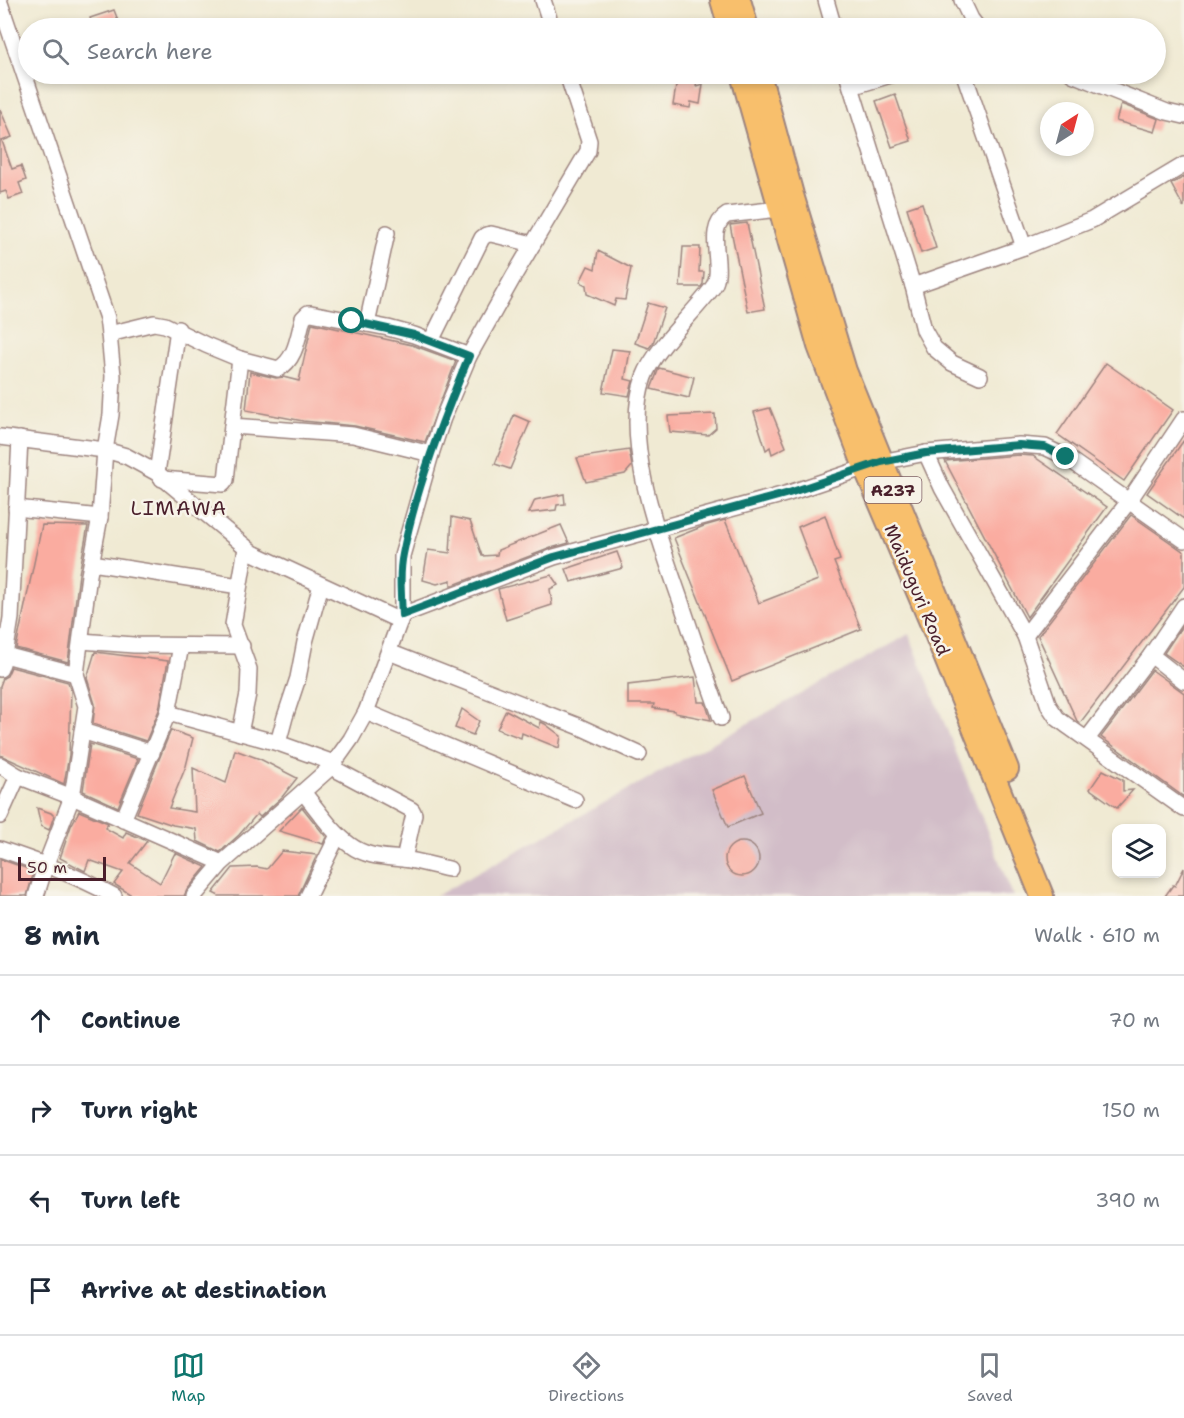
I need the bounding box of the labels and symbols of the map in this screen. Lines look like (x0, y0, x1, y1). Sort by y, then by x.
north arrow (1040, 102, 1094, 156)
route start (338, 307, 364, 333)
route end (1052, 443, 1078, 469)
road number: A237 (864, 477, 922, 503)
district label: LIMAWA (130, 495, 228, 521)
street label: Maiduguri Road (879, 521, 955, 659)
scale bar (18, 854, 106, 882)

